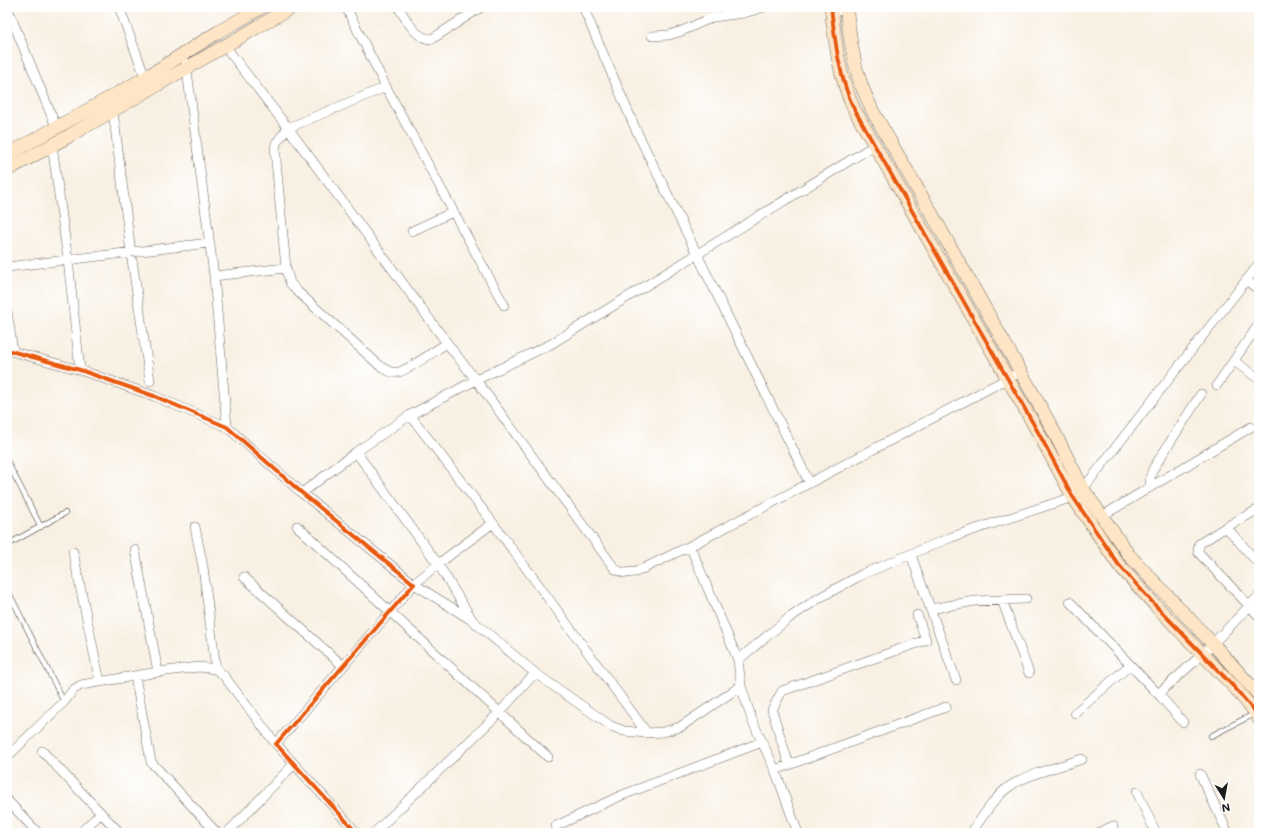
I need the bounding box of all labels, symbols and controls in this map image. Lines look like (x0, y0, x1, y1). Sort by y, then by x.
north arrow (1204, 778, 1244, 818)
text: N (1220, 800, 1232, 816)

